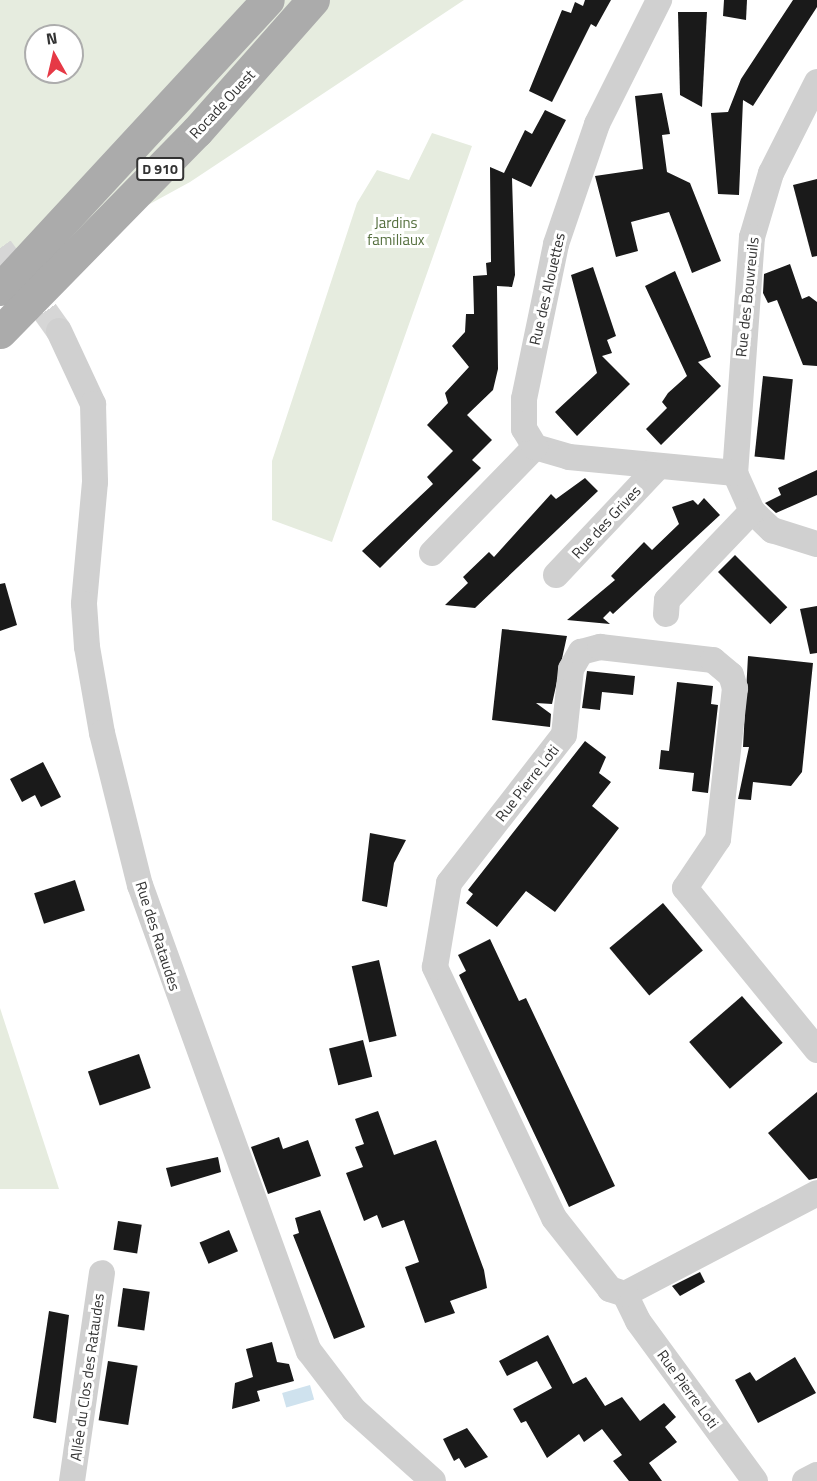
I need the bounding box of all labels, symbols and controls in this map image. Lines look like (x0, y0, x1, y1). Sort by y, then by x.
north arrow (24, 24, 84, 84)
text: N (45, 26, 59, 51)
street label: Rocade Ouest (186, 66, 258, 142)
road number: D 910 (136, 158, 184, 180)
park label: Jardins familiaux (367, 213, 425, 248)
street label: Rue des Alouettes (525, 231, 569, 347)
street label: Rue des Bouvreuils (732, 236, 762, 358)
street label: Rue des Grives (568, 482, 644, 562)
street label: Rue Pierre Loti (491, 741, 563, 825)
street label: Rue des Rataudes (132, 879, 184, 993)
street label: Allée du Clos des Rataudes (66, 1292, 108, 1462)
street label: Rue Pierre Loti (654, 1346, 722, 1432)

